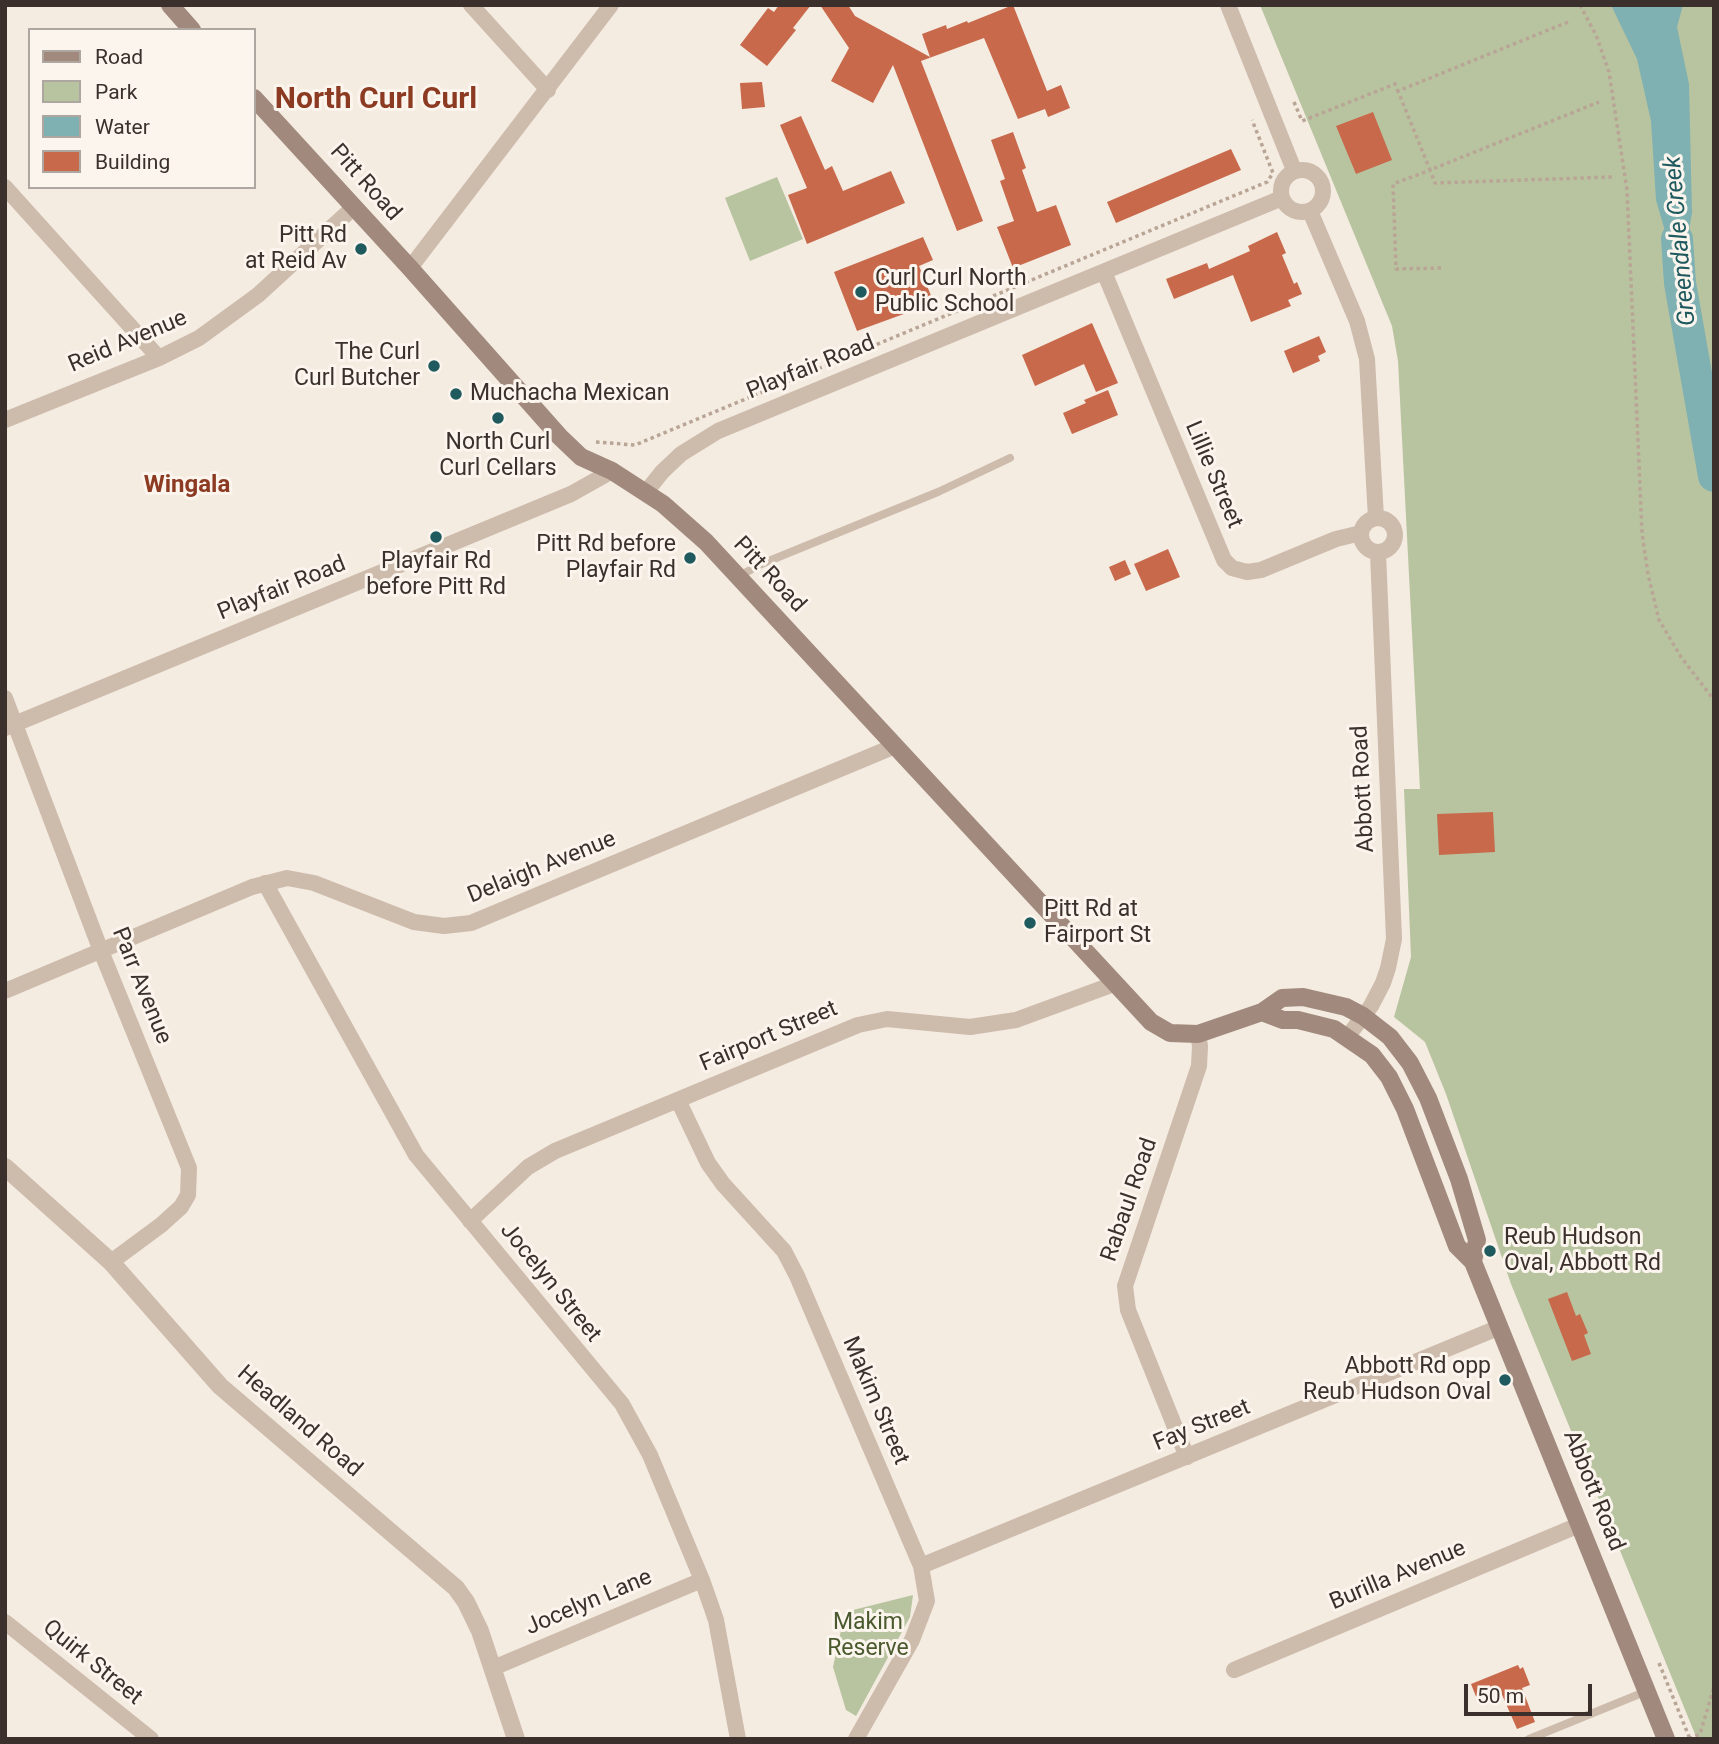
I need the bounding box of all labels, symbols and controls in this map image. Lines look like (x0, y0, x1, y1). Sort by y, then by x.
legend (28, 28, 256, 189)
text: Road (95, 45, 143, 69)
text: Park (95, 80, 137, 104)
district label: North Curl Curl (275, 82, 477, 118)
text: Water (95, 115, 150, 139)
street label: Pitt Road (323, 139, 407, 227)
text: Building (95, 150, 170, 174)
water label: Greendale Creek (1659, 155, 1703, 327)
place label: Pitt Rd at Reid Av (245, 222, 347, 276)
marker: Pitt Rd at Reid Av (353, 241, 369, 257)
place label: Curl Curl North Public School (875, 265, 1027, 319)
marker: Curl Curl North Public School (853, 284, 869, 300)
street label: Reid Avenue (65, 305, 191, 379)
street label: Playfair Road (743, 330, 879, 406)
place label: The Curl Curl Butcher (294, 339, 420, 393)
marker: The Curl Curl Butcher (426, 358, 442, 374)
place label: Muchacha Mexican (470, 380, 669, 408)
marker: Muchacha Mexican (448, 386, 464, 402)
marker: North Curl Curl Cellars (490, 410, 506, 426)
street label: Lillie Street (1178, 417, 1248, 533)
place label: North Curl Curl Cellars (439, 429, 557, 483)
district label: Wingala (144, 472, 230, 500)
marker: Playfair Rd before Pitt Rd (428, 529, 444, 545)
place label: Pitt Rd before Playfair Rd (536, 531, 676, 585)
street label: Pitt Road (727, 531, 811, 619)
place label: Playfair Rd before Pitt Rd (366, 548, 506, 602)
marker: Pitt Rd before Playfair Rd (682, 550, 698, 566)
street label: Playfair Road (214, 551, 350, 627)
street label: Abbott Road (1347, 725, 1381, 853)
street label: Delaigh Avenue (464, 826, 620, 910)
place label: Pitt Rd at Fairport St (1044, 896, 1151, 950)
marker: Pitt Rd at Fairport St (1022, 915, 1038, 931)
street label: Parr Avenue (105, 924, 177, 1048)
street label: Fairport Street (696, 996, 842, 1078)
street label: Rabaul Road (1096, 1135, 1164, 1265)
street label: Jocelyn Street (493, 1218, 607, 1348)
place label: Reub Hudson Oval, Abbott Rd (1504, 1224, 1661, 1278)
marker: Reub Hudson Oval, Abbott Rd (1482, 1243, 1498, 1259)
street label: Makim Street (836, 1333, 914, 1469)
place label: Abbott Rd opp Reub Hudson Oval (1303, 1353, 1491, 1407)
street label: Headland Road (231, 1360, 367, 1484)
marker: Abbott Rd opp Reub Hudson Oval (1497, 1372, 1513, 1388)
street label: Fay Street (1150, 1394, 1254, 1458)
street label: Abbott Road (1556, 1427, 1630, 1555)
street label: Burilla Avenue (1326, 1535, 1470, 1617)
street label: Jocelyn Lane (522, 1564, 656, 1642)
park label: Makim Reserve (827, 1609, 909, 1663)
street label: Quirk Street (37, 1615, 147, 1711)
scale bar (1467, 1670, 1595, 1714)
text: 50 m (1477, 1684, 1524, 1708)

